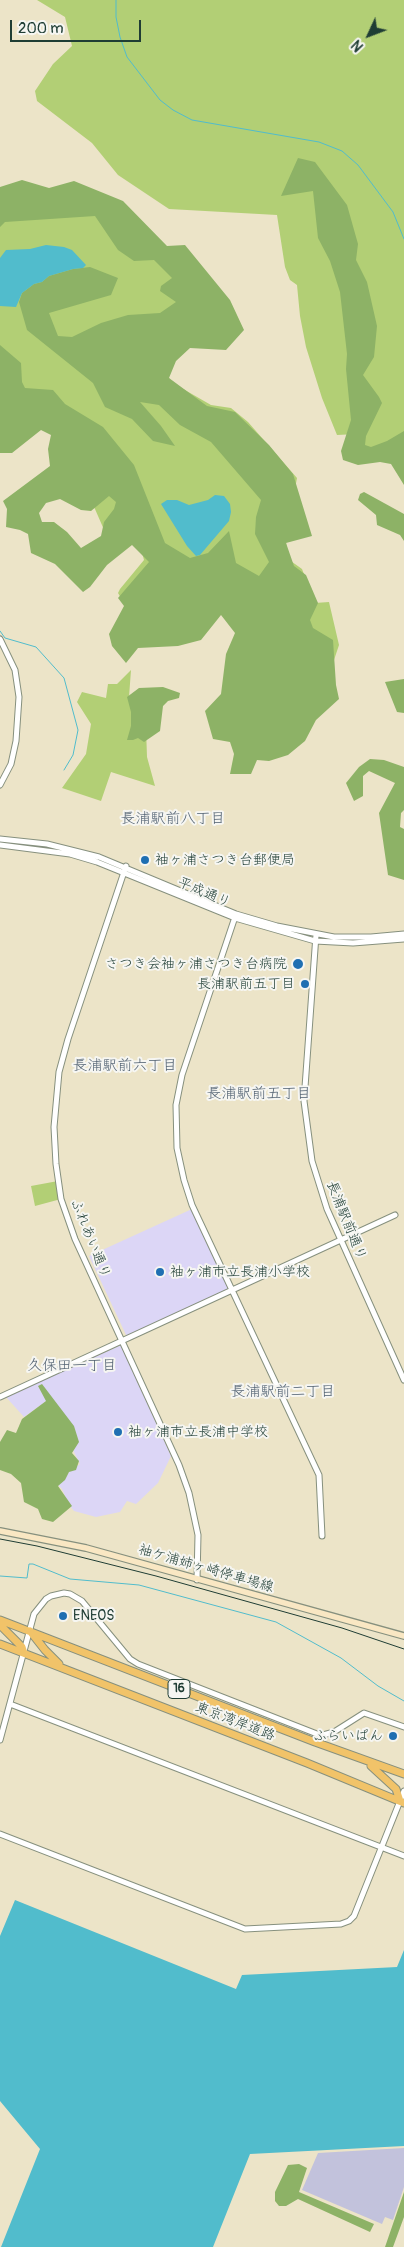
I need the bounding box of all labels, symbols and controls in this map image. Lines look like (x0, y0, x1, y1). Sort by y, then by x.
scale bar (12, 10, 144, 42)
north arrow (344, 10, 394, 60)
text: 200 m (18, 19, 63, 38)
text: N (348, 36, 367, 55)
district label: 長浦駅前八丁目 (121, 810, 225, 828)
place label: 袖ヶ浦さつき台郵便局 (155, 852, 295, 868)
marker: 袖ヶ浦さつき台郵便局 (139, 854, 151, 866)
street label: 平成通り (175, 874, 233, 912)
place label: さつき会袖ヶ浦さつき台病院 (105, 956, 287, 972)
marker: さつき会袖ヶ浦さつき台病院 (291, 957, 305, 971)
place label: 長浦駅前五丁目 (197, 976, 295, 992)
marker: 長浦駅前五丁目 (299, 978, 311, 990)
district label: 長浦駅前六丁目 (73, 1057, 177, 1075)
district label: 長浦駅前五丁目 (207, 1085, 311, 1103)
street label: 長浦駅前通り (322, 1179, 370, 1263)
street label: ふれあい通り (66, 1197, 114, 1281)
place label: 袖ヶ浦市立長浦小学校 (170, 1264, 310, 1280)
marker: 袖ヶ浦市立長浦小学校 (154, 1266, 166, 1278)
district label: 久保田一丁目 (27, 1357, 117, 1375)
district label: 長浦駅前二丁目 (231, 1383, 335, 1401)
place label: 袖ヶ浦市立長浦中学校 (128, 1424, 268, 1440)
marker: 袖ヶ浦市立長浦中学校 (112, 1426, 124, 1438)
street label: 袖ケ浦姉ヶ崎停車場線 (136, 1542, 276, 1596)
place label: ENEOS (73, 1608, 114, 1624)
marker: ENEOS (57, 1610, 69, 1622)
road number: 16 (168, 1680, 190, 1698)
street label: 東京湾岸道路 (193, 1699, 277, 1745)
place label: ふらいぱん (313, 1728, 383, 1744)
marker: ふらいぱん (387, 1730, 399, 1742)

